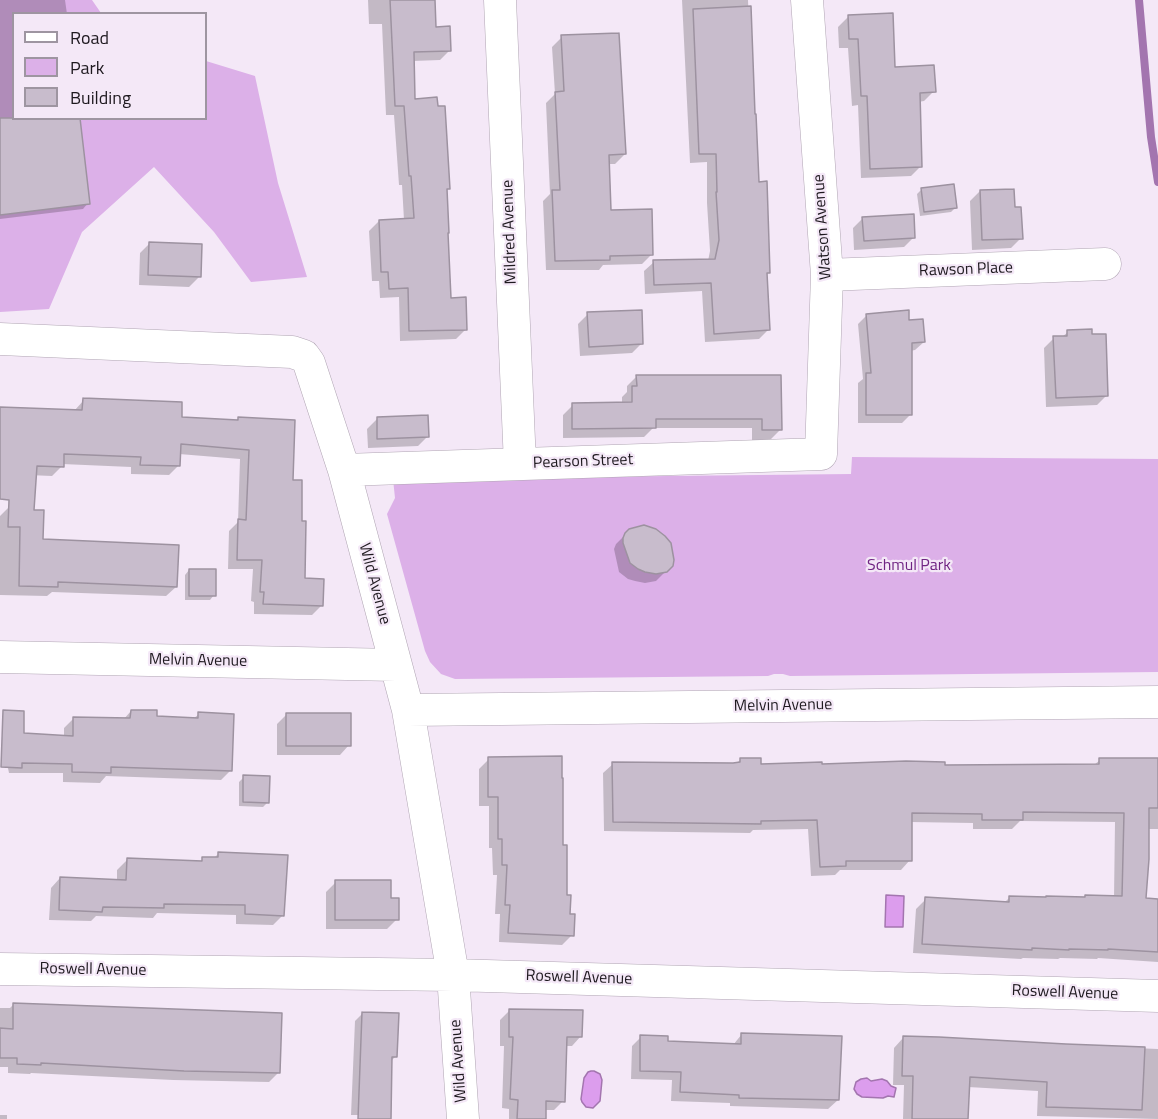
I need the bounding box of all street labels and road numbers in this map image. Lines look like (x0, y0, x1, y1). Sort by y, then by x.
street label: Watson Avenue (810, 174, 836, 280)
street label: Mildred Avenue (499, 179, 521, 285)
street label: Rawson Place (919, 259, 1013, 281)
street label: Pearson Street (533, 451, 633, 473)
street label: Wild Avenue (354, 541, 394, 627)
street label: Melvin Avenue (149, 651, 247, 671)
street label: Melvin Avenue (734, 696, 832, 716)
street label: Roswell Avenue (39, 959, 147, 981)
street label: Roswell Avenue (525, 967, 633, 989)
street label: Roswell Avenue (1011, 982, 1119, 1004)
street label: Wild Avenue (447, 1019, 471, 1103)

